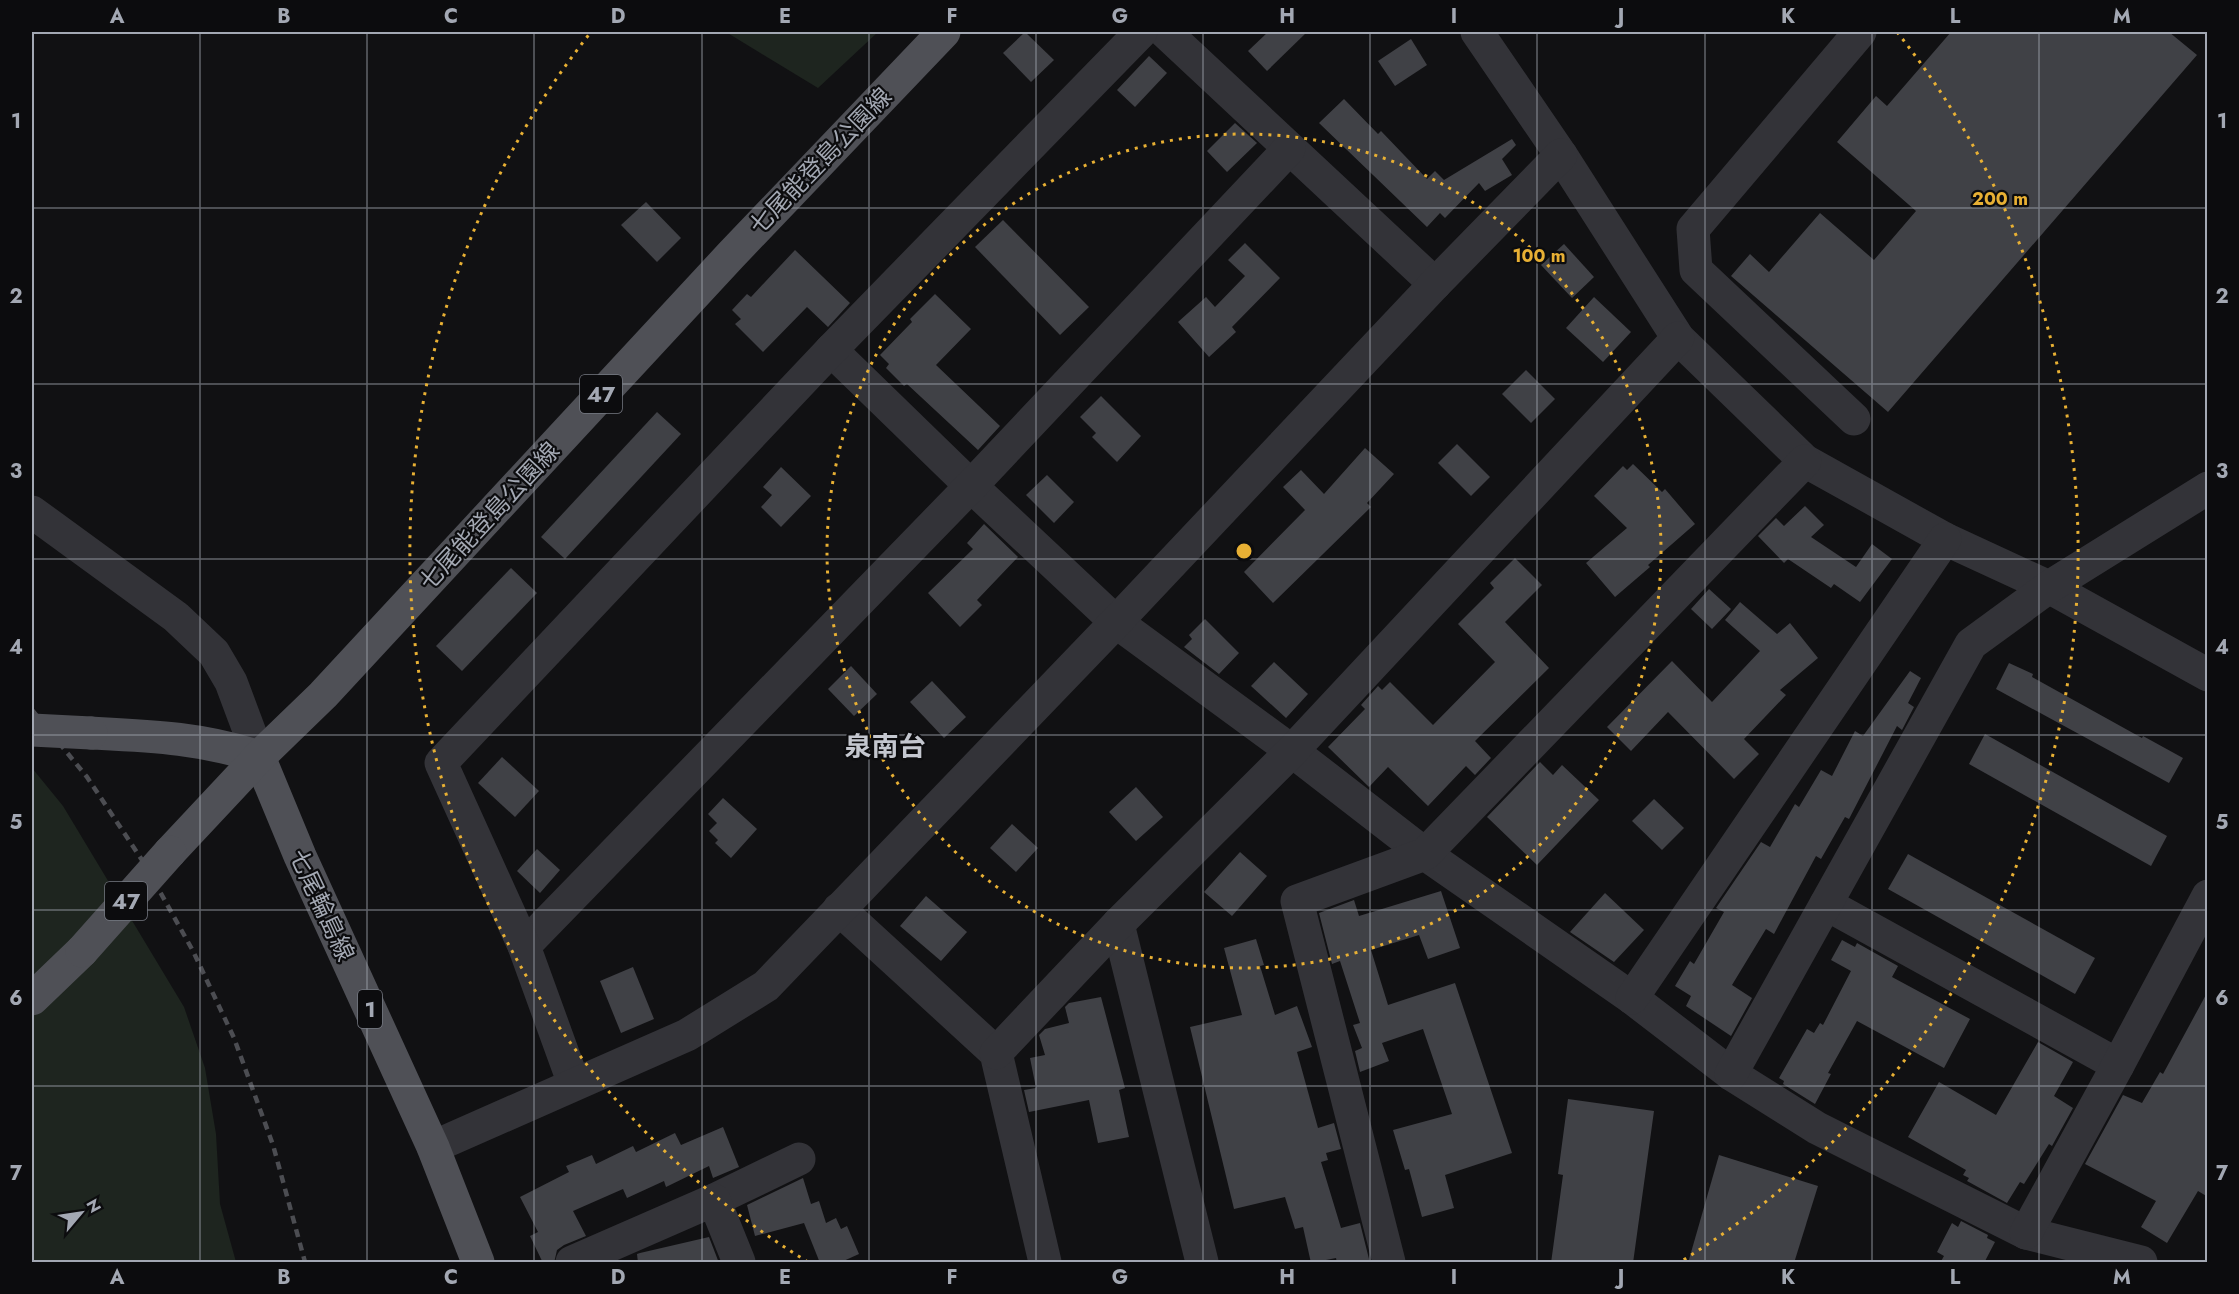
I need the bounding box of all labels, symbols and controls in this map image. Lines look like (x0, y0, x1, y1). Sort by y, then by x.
text: A (109, 2, 125, 31)
text: B (277, 2, 291, 31)
text: C (444, 2, 458, 31)
text: D (611, 2, 625, 31)
text: E (779, 2, 791, 31)
text: F (946, 2, 958, 31)
text: G (1112, 2, 1128, 31)
text: H (1279, 2, 1295, 31)
text: I (1451, 2, 1457, 31)
text: J (1614, 2, 1624, 31)
text: K (1781, 2, 1795, 31)
text: L (1950, 2, 1961, 31)
text: M (2113, 2, 2131, 31)
street label: 七尾能登島公園線 (741, 80, 899, 242)
text: 1 (11, 107, 21, 136)
text: 1 (2217, 107, 2227, 136)
text: 200 m (1972, 186, 2028, 212)
text: 100 m (1512, 243, 1566, 269)
text: 2 (9, 282, 23, 311)
text: 2 (2215, 282, 2229, 311)
road number: 47 (580, 375, 622, 413)
street label: 七尾能登島公園線 (411, 434, 567, 598)
text: 3 (10, 457, 22, 486)
text: 3 (2216, 457, 2228, 486)
centre of rings (1234, 541, 1254, 561)
text: 4 (9, 633, 23, 662)
text: 4 (2215, 633, 2229, 662)
district label: 泉南台 (845, 727, 926, 766)
text: 5 (10, 808, 23, 837)
text: 5 (2216, 808, 2229, 837)
street label: 七尾輪島線 (281, 843, 363, 967)
road number: 47 (105, 882, 147, 920)
text: 6 (9, 984, 23, 1013)
text: 6 (2215, 984, 2229, 1013)
road number: 1 (358, 990, 382, 1028)
text: 7 (10, 1159, 23, 1188)
text: 7 (2216, 1159, 2229, 1188)
north arrow (51, 1183, 111, 1243)
text: N (81, 1195, 107, 1217)
text: A (109, 1263, 125, 1292)
text: B (277, 1263, 291, 1292)
text: C (444, 1263, 458, 1292)
text: D (611, 1263, 625, 1292)
text: E (779, 1263, 791, 1292)
text: F (946, 1263, 958, 1292)
text: G (1112, 1263, 1128, 1292)
text: H (1279, 1263, 1295, 1292)
text: I (1451, 1263, 1457, 1292)
text: J (1614, 1263, 1624, 1292)
text: K (1781, 1263, 1795, 1292)
text: L (1950, 1263, 1961, 1292)
text: M (2113, 1263, 2131, 1292)

